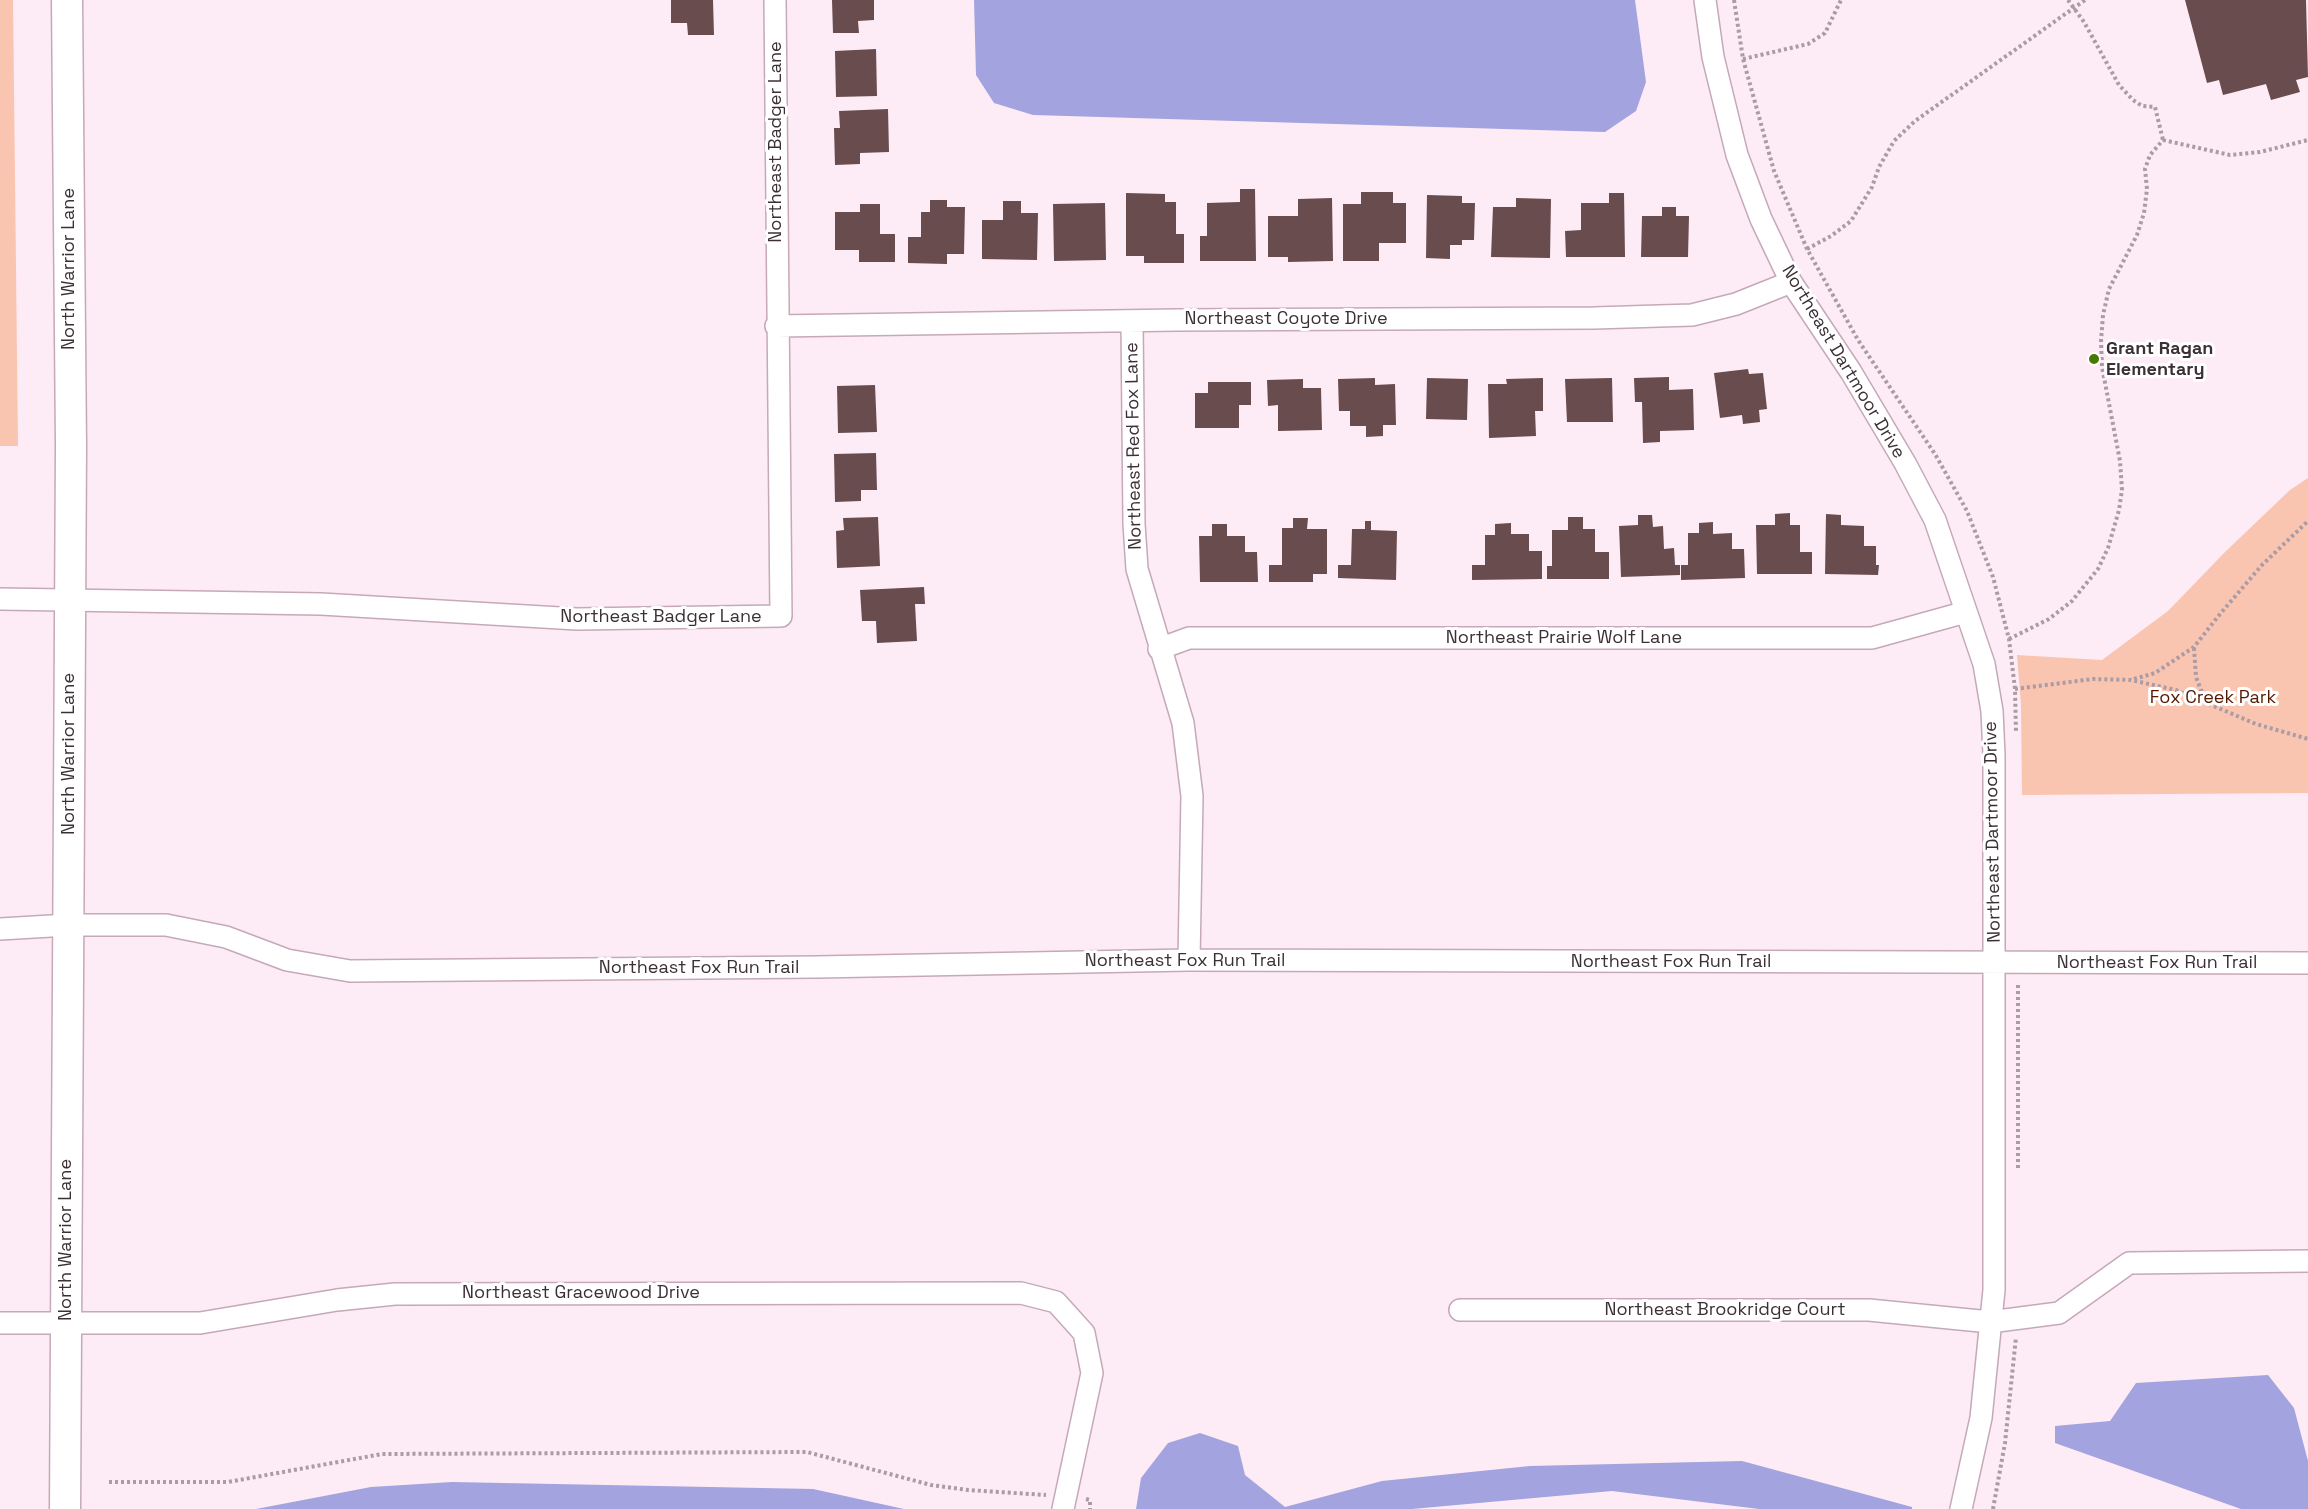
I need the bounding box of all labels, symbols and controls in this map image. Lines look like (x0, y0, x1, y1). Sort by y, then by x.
street label: Northeast Badger Lane (765, 41, 787, 243)
street label: North Warrior Lane (58, 188, 80, 350)
street label: Northeast Dartmoor Drive (1777, 261, 1909, 463)
street label: Northeast Coyote Drive (1184, 308, 1388, 330)
place label: Grant Ragan Elementary (2106, 338, 2213, 380)
street label: Northeast Red Fox Lane (1121, 342, 1147, 550)
marker: Grant Ragan Elementary (2087, 352, 2101, 366)
street label: Northeast Badger Lane (560, 606, 762, 628)
street label: Northeast Prairie Wolf Lane (1446, 627, 1682, 649)
street label: North Warrior Lane (58, 673, 80, 835)
park label: Fox Creek Park (2150, 687, 2276, 709)
street label: Northeast Dartmoor Drive (1980, 721, 2006, 943)
street label: Northeast Fox Run Trail (1085, 950, 1285, 972)
street label: Northeast Fox Run Trail (1571, 951, 1771, 973)
street label: Northeast Fox Run Trail (2057, 952, 2257, 974)
street label: Northeast Fox Run Trail (599, 957, 799, 979)
street label: North Warrior Lane (55, 1159, 77, 1321)
street label: Northeast Gracewood Drive (462, 1282, 700, 1304)
street label: Northeast Brookridge Court (1605, 1299, 1845, 1321)

